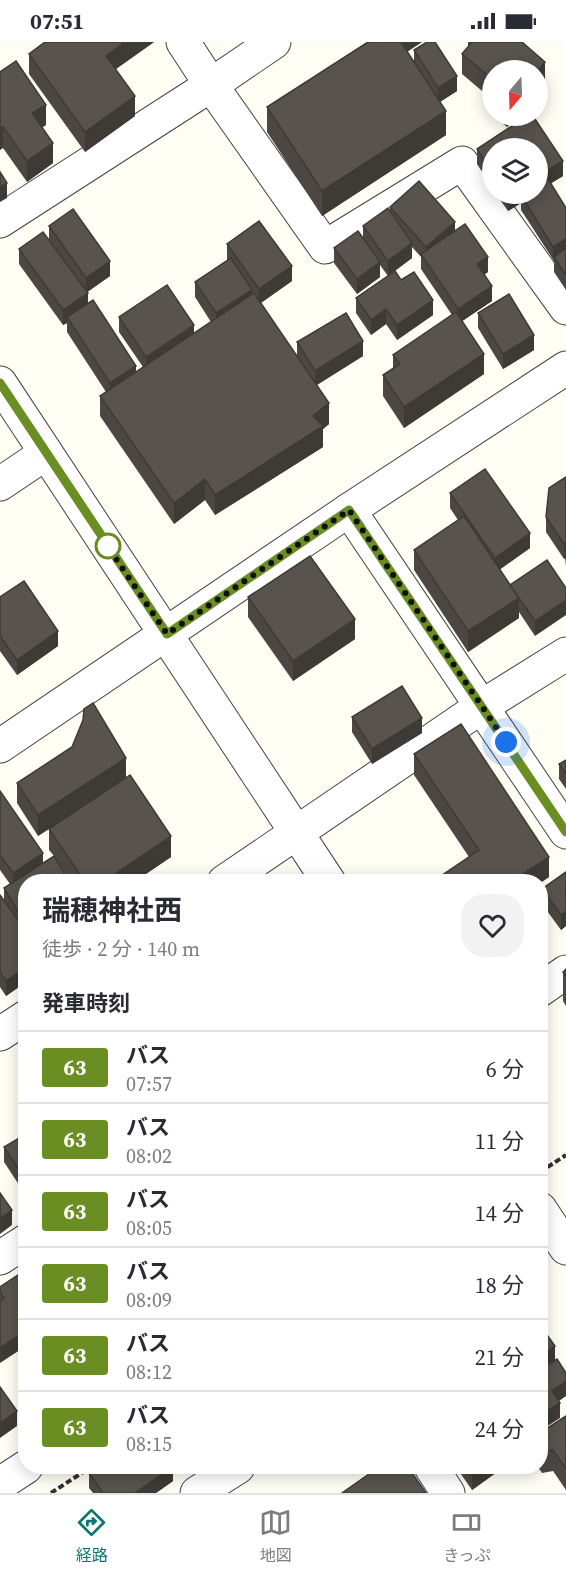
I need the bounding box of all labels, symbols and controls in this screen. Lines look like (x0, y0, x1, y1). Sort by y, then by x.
text: 07:51 (30, 6, 84, 36)
north arrow (482, 60, 548, 126)
map controls (482, 60, 548, 204)
button: layers (482, 138, 548, 204)
unlabelled marker (95, 533, 121, 559)
your location (491, 727, 521, 757)
text: 瑞穂神社西 (42, 891, 182, 929)
button: heart (461, 894, 524, 957)
text: 徒歩 · 2 分 · 140 m (42, 935, 200, 963)
text: 発車時刻 (42, 988, 130, 1018)
text: バス (126, 1040, 170, 1070)
text: 63 (64, 1053, 86, 1082)
text: 6 分 (486, 1054, 524, 1084)
text: 07:57 (126, 1070, 172, 1098)
text: バス (126, 1112, 170, 1142)
text: 63 (64, 1125, 86, 1154)
text: 11 分 (475, 1126, 524, 1156)
text: 08:02 (126, 1142, 172, 1170)
text: バス (126, 1184, 170, 1214)
text: 63 (64, 1197, 86, 1226)
text: 14 分 (475, 1198, 524, 1228)
text: 08:05 (126, 1214, 172, 1242)
text: バス (126, 1256, 170, 1286)
text: 63 (64, 1269, 86, 1298)
text: 18 分 (475, 1270, 524, 1300)
text: 08:09 (126, 1286, 172, 1314)
text: バス (126, 1328, 170, 1358)
text: 63 (64, 1341, 86, 1370)
text: 21 分 (475, 1342, 524, 1372)
text: 08:12 (126, 1358, 172, 1386)
text: バス (126, 1400, 170, 1430)
text: 63 (64, 1413, 86, 1442)
text: 24 分 (475, 1414, 524, 1444)
text: 08:15 (126, 1430, 172, 1458)
tab: 経路 (75, 1506, 108, 1566)
tab: 地図 (259, 1506, 292, 1566)
tab: きっぷ (443, 1506, 491, 1566)

